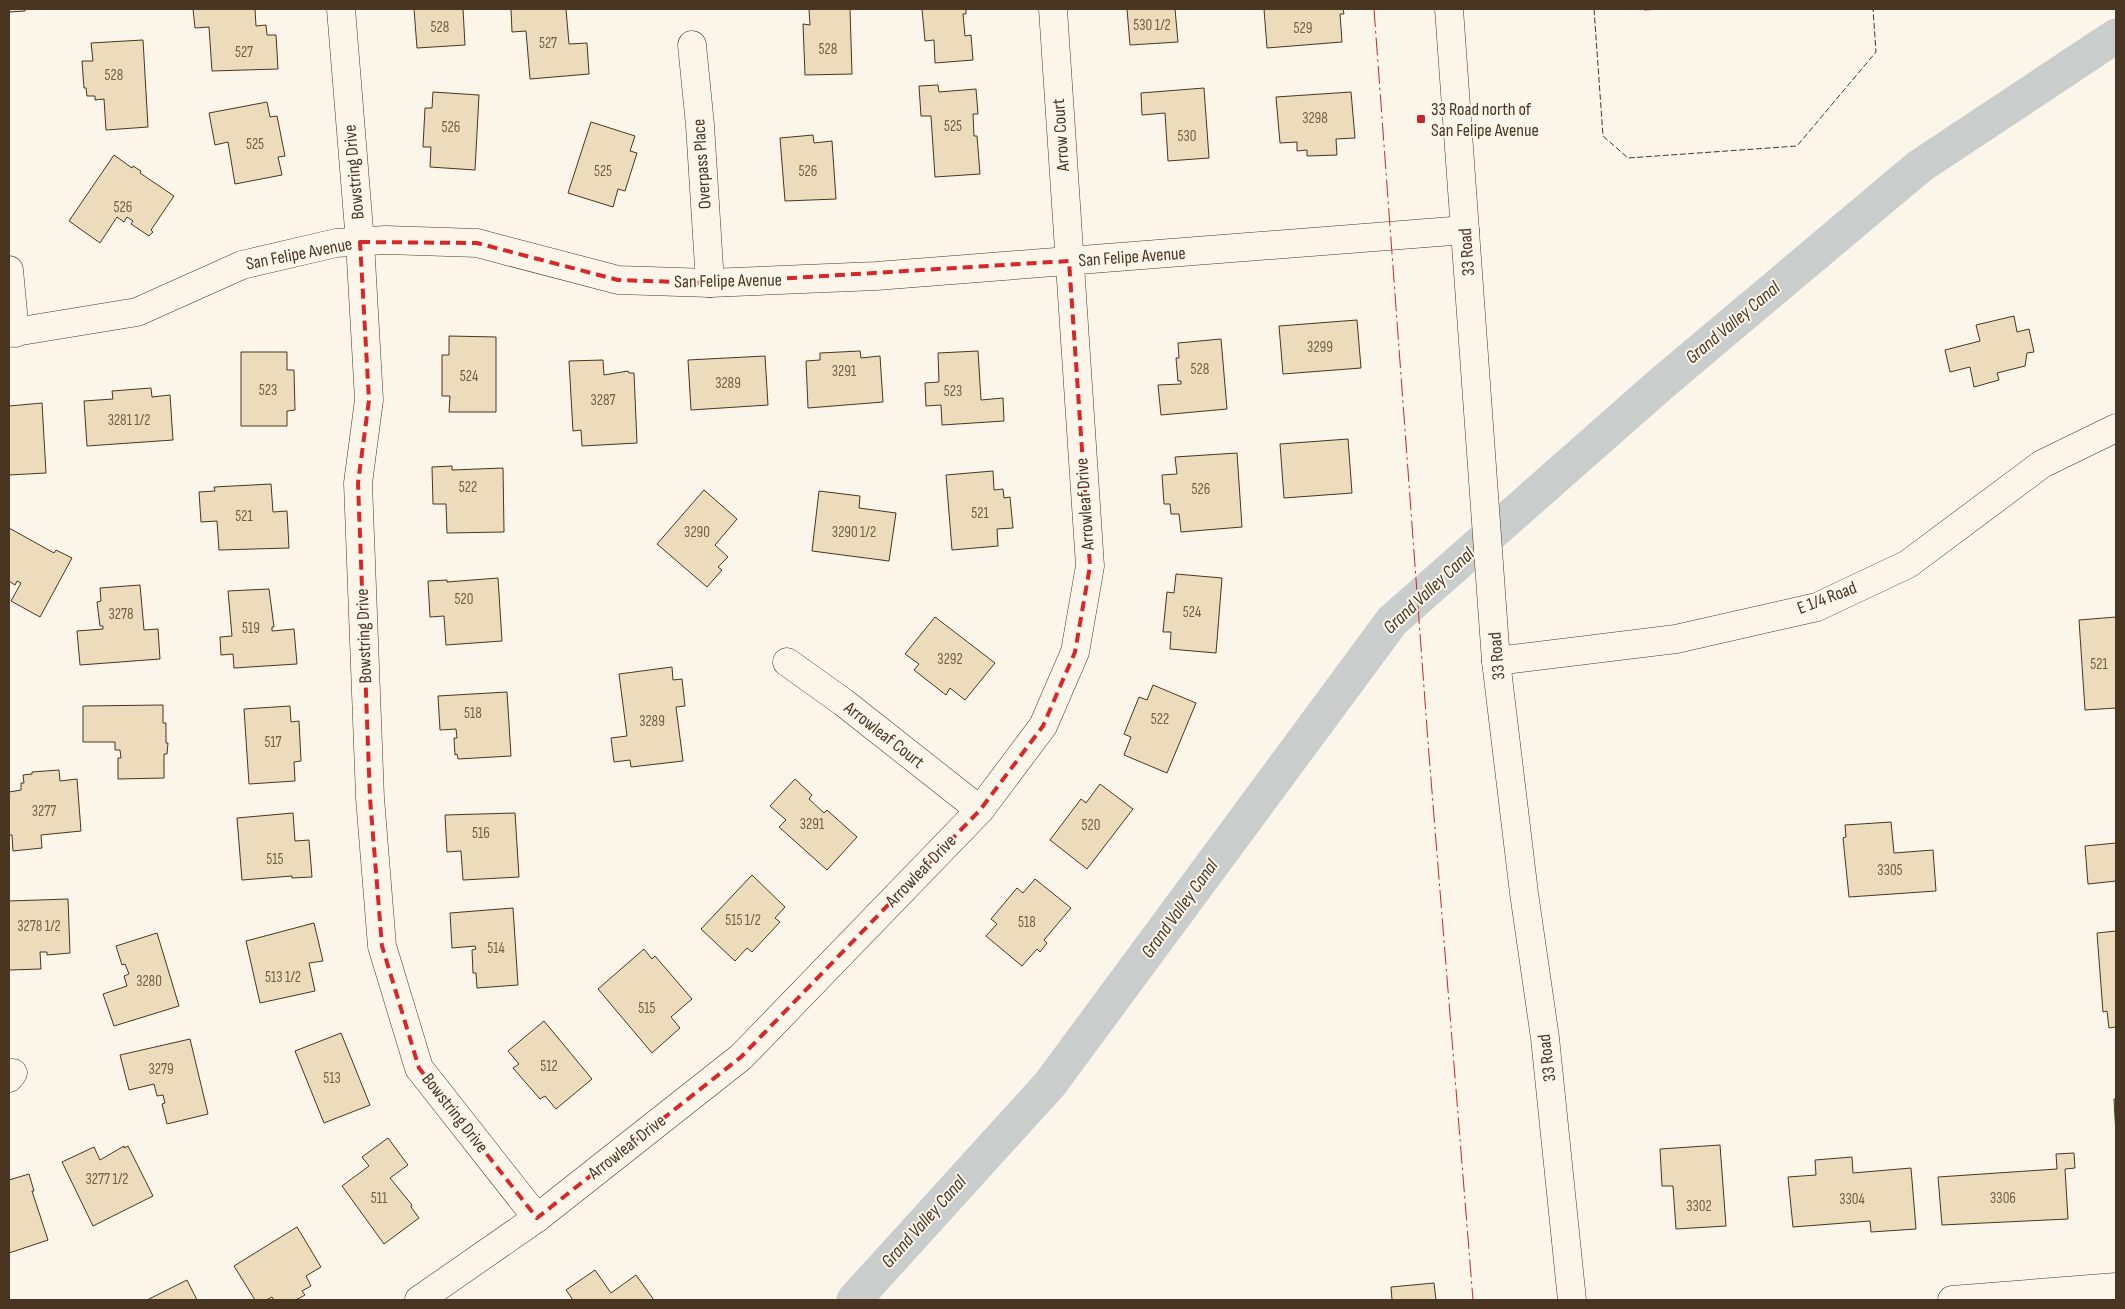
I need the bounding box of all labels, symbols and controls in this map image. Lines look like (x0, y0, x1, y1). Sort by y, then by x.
house number: 530 1/2 (1133, 16, 1171, 35)
house number: 528 (431, 18, 449, 37)
house number: 529 (1294, 19, 1312, 38)
house number: 527 (539, 34, 557, 53)
house number: 528 (819, 40, 837, 59)
house number: 527 (235, 43, 253, 62)
house number: 528 (105, 66, 123, 85)
street label: Arrow Court (1048, 97, 1074, 173)
place label: 33 Road north of San Felipe Avenue (1431, 99, 1539, 141)
house number: 3298 (1302, 109, 1328, 128)
marker: 33 Road north of San Felipe Avenue (1415, 113, 1427, 125)
house number: 525 (944, 117, 962, 136)
house number: 526 (442, 118, 460, 137)
street label: Overpass Place (688, 118, 716, 210)
street label: Bowstring Drive (339, 124, 369, 220)
house number: 530 (1178, 127, 1197, 146)
house number: 525 (246, 135, 264, 154)
house number: 525 (594, 162, 612, 181)
house number: 526 (799, 162, 817, 181)
house number: 526 (114, 198, 132, 217)
street label: 33 Road (1455, 227, 1479, 277)
street label: San Felipe Avenue (244, 233, 354, 275)
street label: San Felipe Avenue (1078, 243, 1186, 271)
street label: San Felipe Avenue (674, 270, 782, 292)
water label: Grand Valley Canal (1681, 276, 1785, 369)
house number: 3299 (1307, 338, 1333, 357)
house number: 528 (1191, 360, 1209, 379)
house number: 3291 (832, 362, 857, 381)
house number: 524 (460, 367, 478, 386)
house number: 3289 (715, 374, 741, 393)
house number: 523 (259, 381, 277, 400)
house number: 523 (944, 382, 962, 401)
house number: 3287 (591, 391, 616, 410)
house number: 3281 1/2 (108, 411, 150, 430)
street label: Arrowleaf Drive (1071, 457, 1099, 552)
house number: 522 (459, 478, 477, 497)
house number: 526 (1192, 480, 1210, 499)
house number: 521 (971, 504, 989, 523)
house number: 521 (235, 507, 253, 526)
house number: 3290 (684, 523, 710, 542)
house number: 3290 1/2 (832, 523, 876, 542)
water label: Grand Valley Canal (1379, 543, 1480, 639)
street label: E 1/4 Road (1794, 577, 1860, 619)
street label: Bowstring Drive (352, 588, 376, 684)
house number: 520 (455, 590, 473, 609)
house number: 524 (1183, 603, 1201, 622)
house number: 3278 (108, 605, 134, 624)
house number: 519 (242, 619, 260, 638)
street label: 33 Road (1484, 631, 1510, 681)
house number: 3292 (937, 650, 963, 669)
house number: 521 (2090, 655, 2108, 674)
street label: Arrowleaf Court (839, 697, 929, 773)
house number: 518 (464, 704, 482, 723)
house number: 522 (1151, 710, 1169, 729)
house number: 3289 (639, 712, 665, 731)
house number: 517 (264, 733, 282, 752)
house number: 3277 (32, 802, 56, 821)
house number: 3291 (800, 815, 825, 834)
house number: 520 (1082, 816, 1100, 835)
house number: 516 (472, 824, 490, 843)
street label: Arrowleaf Drive (881, 830, 961, 912)
house number: 515 (266, 850, 284, 869)
water label: Grand Valley Canal (1136, 855, 1224, 963)
house number: 3305 (1877, 861, 1903, 880)
house number: 515 1/2 (725, 911, 761, 930)
house number: 518 (1018, 913, 1036, 932)
house number: 3278 1/2 (17, 917, 61, 936)
house number: 514 (487, 939, 505, 958)
house number: 513 1/2 (265, 968, 301, 987)
house number: 3280 (136, 972, 162, 991)
house number: 515 (638, 999, 656, 1018)
street label: 33 Road (1534, 1033, 1560, 1083)
house number: 512 (540, 1057, 558, 1076)
house number: 3279 (148, 1060, 174, 1079)
house number: 513 (323, 1069, 341, 1088)
street label: Bowstring Drive (417, 1069, 493, 1157)
street label: Arrowleaf Drive (583, 1110, 670, 1184)
house number: 3277 1/2 (86, 1170, 128, 1189)
water label: Grand Valley Canal (877, 1171, 972, 1273)
house number: 511 (371, 1189, 388, 1208)
house number: 3306 (1990, 1189, 2016, 1208)
house number: 3304 (1839, 1190, 1865, 1209)
house number: 3302 (1686, 1197, 1712, 1216)

